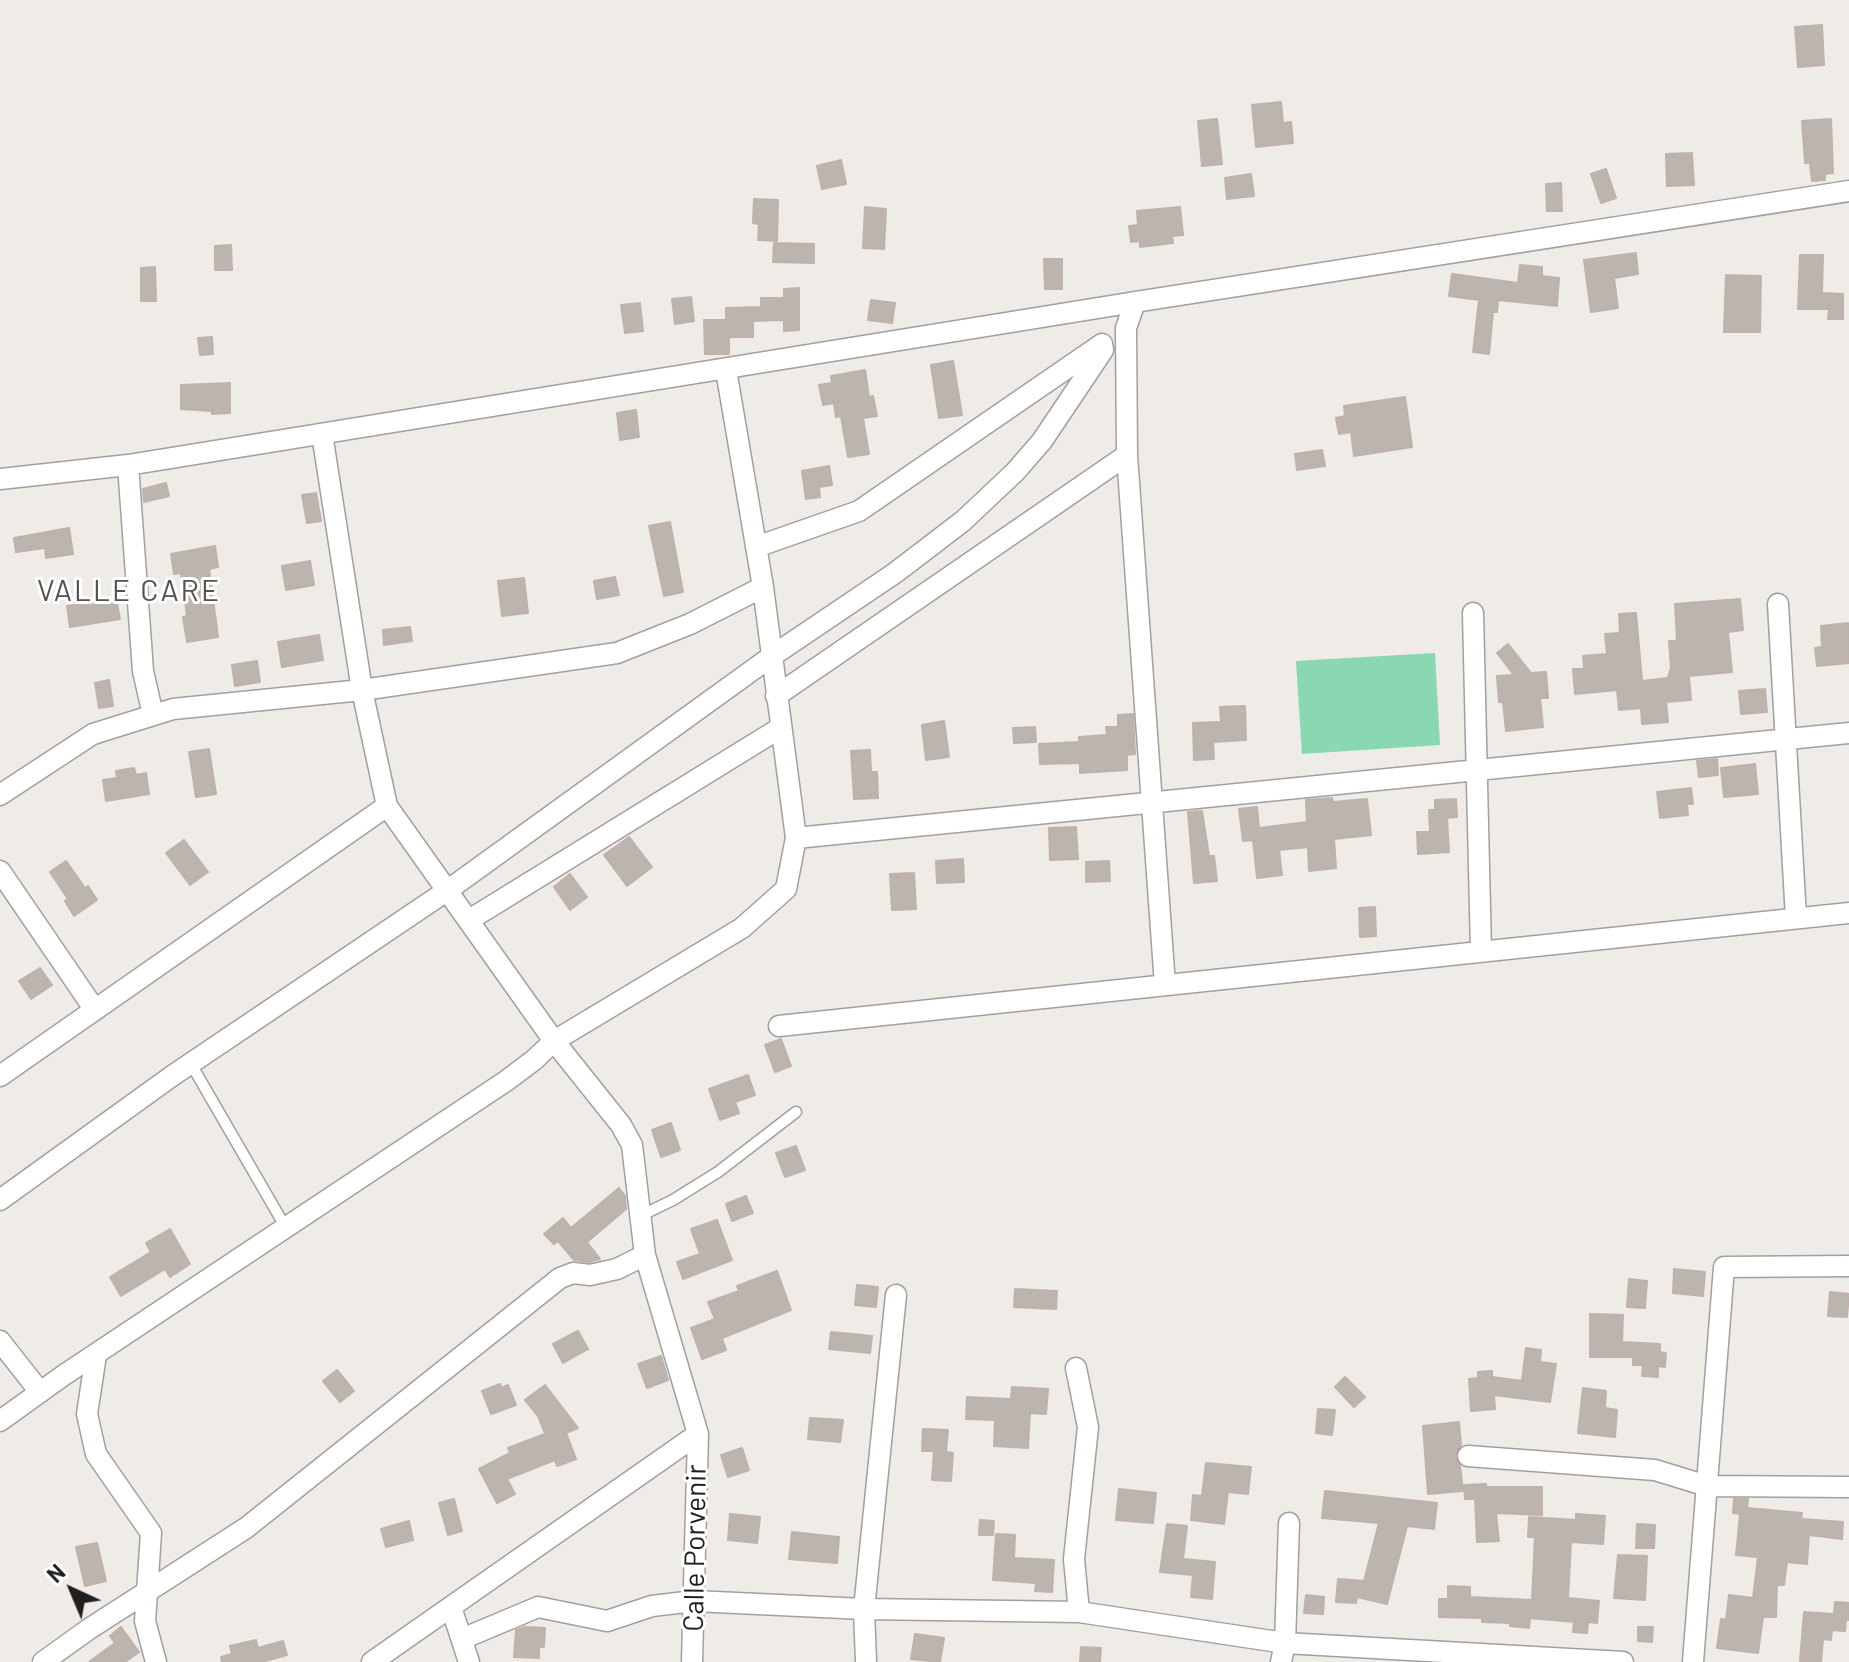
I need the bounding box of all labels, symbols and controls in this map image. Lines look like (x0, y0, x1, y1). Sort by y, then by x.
district label: VALLE CARE (37, 573, 221, 609)
street label: Calle Porvenir (677, 1464, 713, 1632)
north arrow (32, 1550, 112, 1630)
text: N (41, 1558, 70, 1587)

